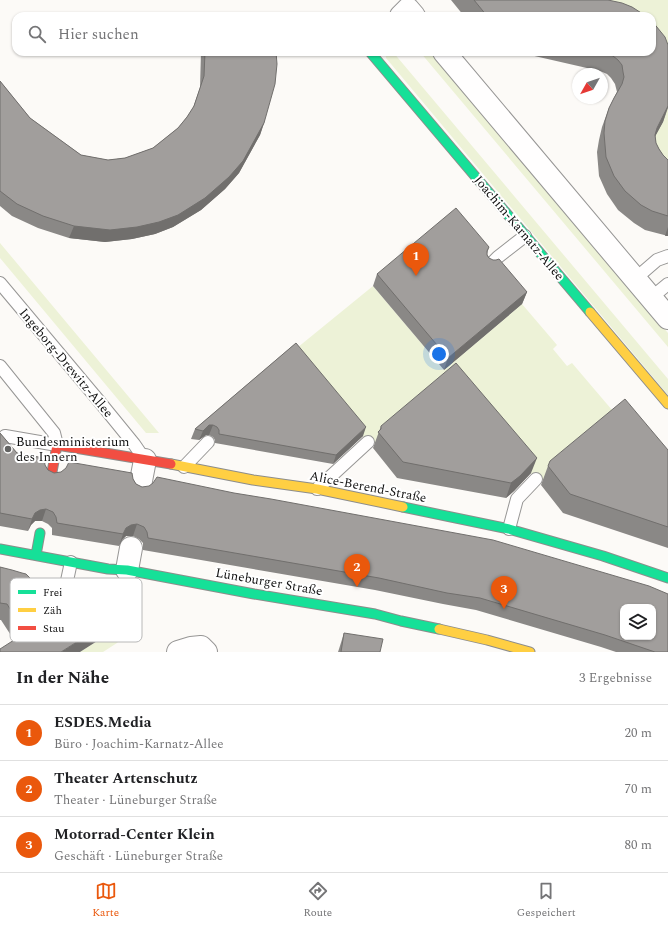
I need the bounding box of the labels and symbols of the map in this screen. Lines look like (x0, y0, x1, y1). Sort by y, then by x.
north arrow (572, 68, 608, 104)
street label: Joachim-Karnatz-Allee (469, 171, 569, 285)
pin: 1 (403, 243, 429, 276)
street label: Ingeborg-Drewitz-Allee (14, 304, 118, 422)
your location (429, 344, 449, 364)
place label: Bundesministerium des Innern (16, 432, 129, 467)
marker: Bundesministerium des Innern (3, 444, 13, 454)
street label: Alice-Berend-Straße (308, 466, 428, 508)
pin: 2 (344, 554, 370, 587)
street label: Lüneburger Straße (214, 563, 324, 601)
pin: 3 (491, 576, 517, 609)
legend (10, 578, 142, 642)
text: Frei (43, 584, 63, 601)
text: Zäh (43, 602, 62, 619)
text: Stau (43, 620, 64, 637)

